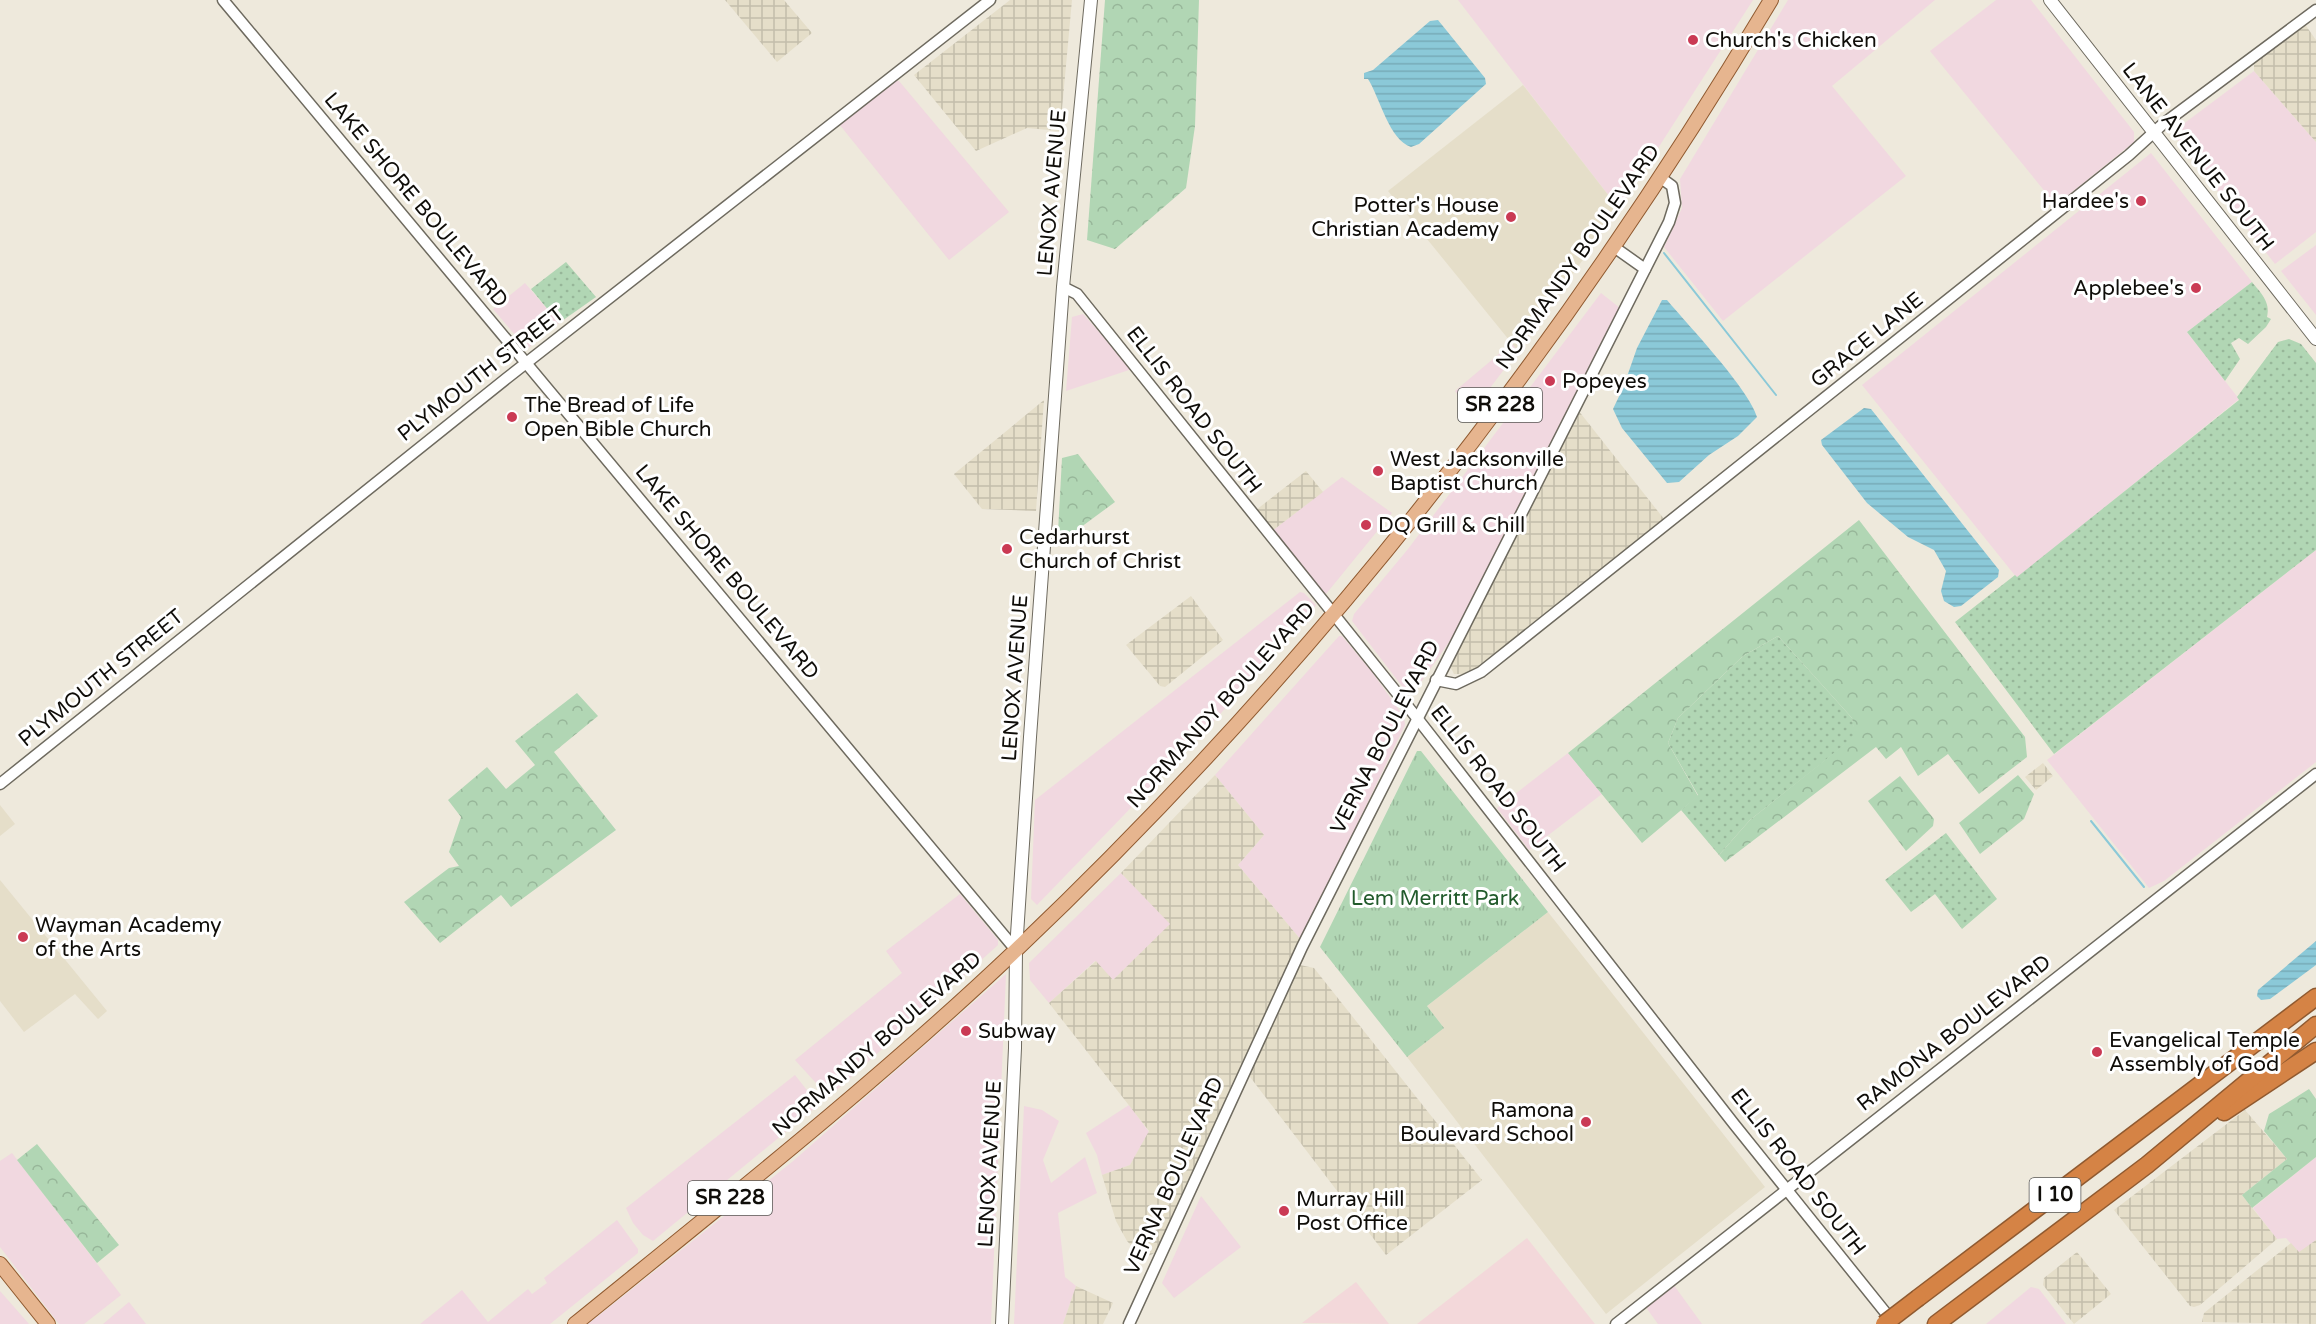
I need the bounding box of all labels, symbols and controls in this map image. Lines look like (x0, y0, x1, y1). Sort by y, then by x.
place label: Church's Chicken (1705, 28, 1877, 53)
marker: Church's Chicken (1686, 33, 1700, 47)
street label: LANE AVENUE SOUTH (2117, 58, 2279, 256)
street label: LAKE SHORE BOULEVARD (319, 87, 513, 313)
street label: LENOX AVENUE (1032, 109, 1072, 277)
street label: NORMANDY BOULEVARD (1491, 140, 1665, 374)
place label: Hardee's (2042, 189, 2129, 214)
place label: Potter's House Christian Academy (1311, 193, 1499, 242)
marker: Hardee's (2134, 194, 2148, 208)
marker: Potter's House Christian Academy (1504, 210, 1518, 224)
place label: Applebee's (2073, 276, 2184, 301)
marker: Applebee's (2189, 281, 2203, 295)
street label: GRACE LANE (1806, 287, 1928, 393)
street label: PLYMOUTH STREET (393, 301, 569, 447)
street label: ELLIS ROAD SOUTH (1121, 321, 1267, 499)
place label: Popeyes (1562, 369, 1647, 394)
marker: Popeyes (1543, 374, 1557, 388)
road number: SR 228 (1458, 388, 1542, 422)
place label: The Bread of Life Open Bible Church (524, 393, 712, 442)
marker: The Bread of Life Open Bible Church (505, 410, 519, 424)
place label: West Jacksonville Baptist Church (1390, 447, 1564, 496)
street label: LAKE SHORE BOULEVARD (630, 459, 824, 685)
marker: West Jacksonville Baptist Church (1371, 464, 1385, 478)
place label: DQ Grill & Chill (1378, 513, 1525, 538)
marker: DQ Grill & Chill (1359, 518, 1373, 532)
place label: Cedarhurst Church of Christ (1019, 525, 1181, 574)
marker: Cedarhurst Church of Christ (1000, 542, 1014, 556)
street label: LENOX AVENUE (997, 594, 1033, 762)
street label: NORMANDY BOULEVARD (1122, 597, 1320, 813)
street label: PLYMOUTH STREET (14, 604, 189, 752)
street label: VERNA BOULEVARD (1325, 636, 1445, 838)
street label: ELLIS ROAD SOUTH (1425, 700, 1571, 878)
park label: Lem Merritt Park (1351, 886, 1519, 911)
place label: Wayman Academy of the Arts (35, 913, 222, 962)
marker: Wayman Academy of the Arts (16, 930, 30, 944)
street label: NORMANDY BOULEVARD (767, 946, 987, 1142)
street label: RAMONA BOULEVARD (1852, 950, 2056, 1116)
place label: Subway (978, 1019, 1056, 1044)
marker: Subway (959, 1024, 973, 1038)
place label: Evangelical Temple Assembly of God (2109, 1028, 2300, 1077)
marker: Evangelical Temple Assembly of God (2090, 1045, 2104, 1059)
street label: VERNA BOULEVARD (1119, 1073, 1229, 1279)
street label: LENOX AVENUE (973, 1080, 1007, 1248)
street label: ELLIS ROAD SOUTH (1725, 1083, 1871, 1261)
place label: Ramona Boulevard School (1400, 1098, 1574, 1147)
marker: Ramona Boulevard School (1579, 1115, 1593, 1129)
road number: I 10 (2030, 1178, 2080, 1212)
road number: SR 228 (688, 1181, 772, 1215)
place label: Murray Hill Post Office (1296, 1187, 1408, 1236)
marker: Murray Hill Post Office (1277, 1204, 1291, 1218)

